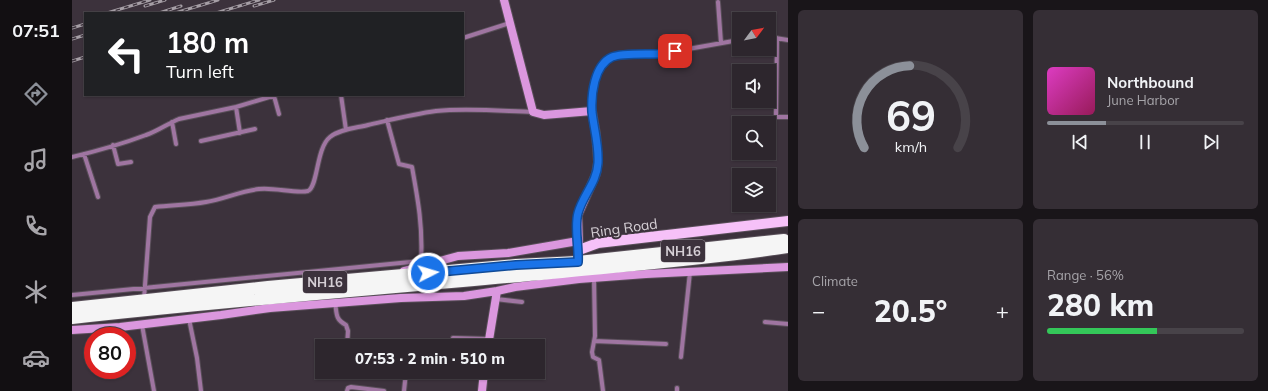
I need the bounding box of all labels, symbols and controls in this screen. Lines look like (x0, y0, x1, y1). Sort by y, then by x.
north arrow (732, 12, 776, 56)
map controls (732, 12, 776, 212)
text: 07:51 (12, 19, 60, 42)
text: 180 m (166, 25, 249, 60)
icon: left (100, 28, 152, 80)
pin (658, 34, 692, 68)
icon: arrive (664, 40, 686, 62)
text: Turn left (166, 60, 234, 83)
button: sound (732, 64, 776, 108)
text: Northbound (1107, 73, 1194, 92)
icon: directions (22, 80, 50, 108)
text: 69 (886, 88, 935, 140)
text: June Harbor (1107, 92, 1179, 108)
button: search (732, 116, 776, 160)
icon: previous (1069, 131, 1091, 153)
icon: pause (1134, 131, 1156, 153)
icon: next (1200, 131, 1222, 153)
text: km/h (894, 137, 927, 155)
icon: music (22, 146, 50, 174)
button: layers (732, 168, 776, 212)
icon: phone (22, 212, 50, 240)
street label: Ring Road (589, 214, 659, 242)
road number: NH16 (661, 240, 705, 262)
position arrow (407, 252, 449, 294)
text: Range · 56% (1047, 267, 1124, 283)
road number: NH16 (303, 271, 347, 293)
text: Climate (812, 273, 858, 289)
icon: climate (22, 278, 50, 306)
text: 280 km (1047, 286, 1154, 324)
text: 20.5° (874, 292, 947, 330)
text: − (812, 297, 825, 325)
text: + (996, 297, 1009, 325)
speed limit sign: 80 (84, 327, 136, 379)
icon: car (22, 344, 50, 372)
text: 07:53 · 2 min · 510 m (355, 349, 505, 368)

